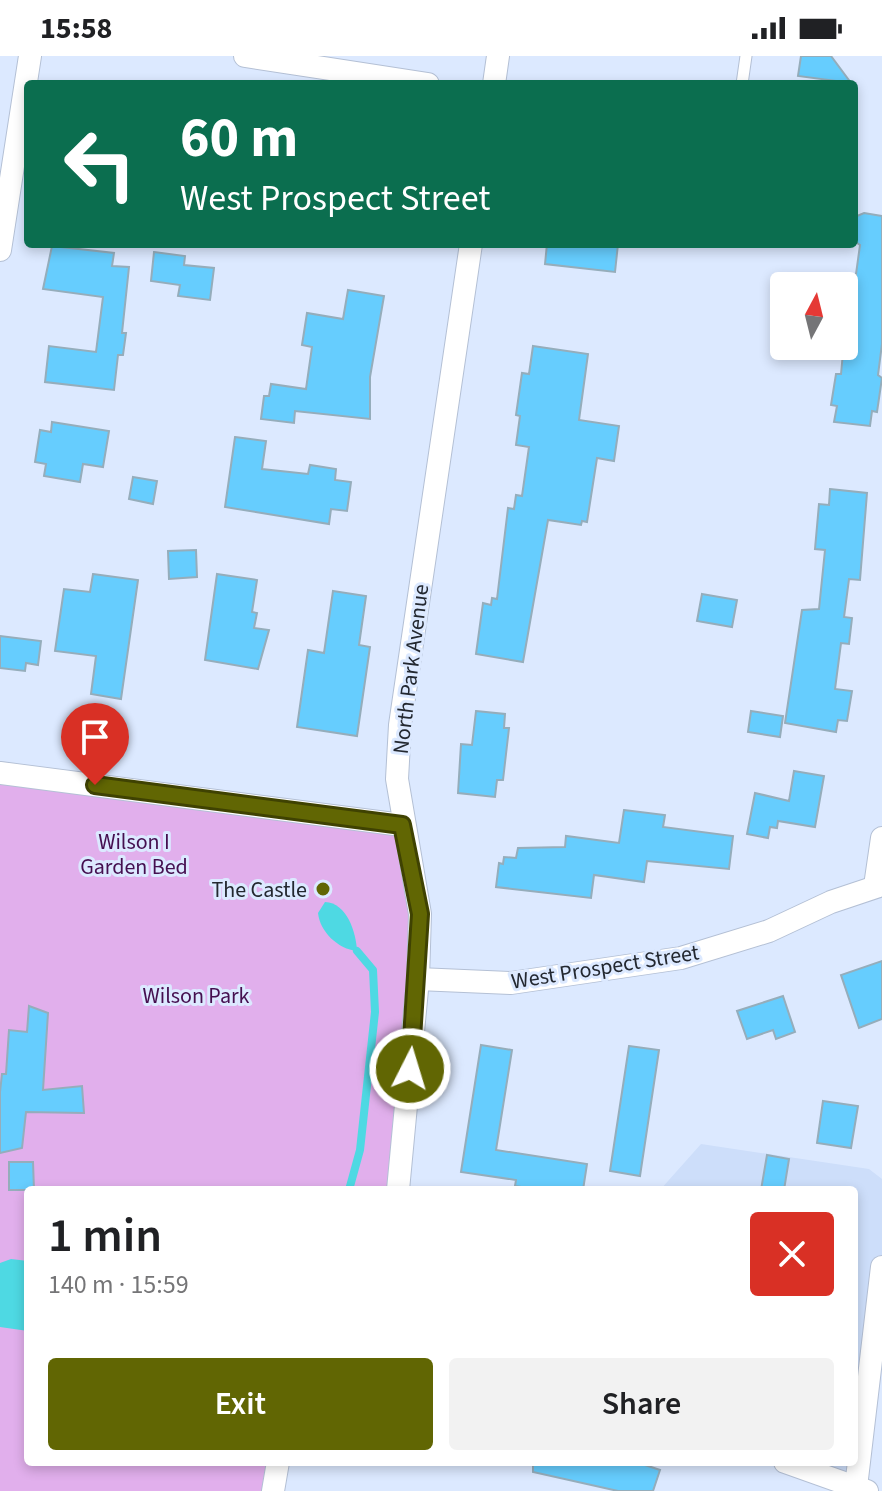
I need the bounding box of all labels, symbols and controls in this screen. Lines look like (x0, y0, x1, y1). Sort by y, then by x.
text: 15:58 (40, 7, 112, 50)
text: 60 m (180, 99, 298, 178)
icon: left (48, 112, 152, 216)
text: West Prospect Street (180, 173, 490, 224)
north arrow (770, 272, 858, 360)
map controls (770, 272, 858, 360)
street label: North Park Avenue (385, 582, 437, 756)
pin (61, 703, 129, 785)
icon: arrive (73, 715, 117, 759)
park label: Wilson I Garden Bed (80, 826, 188, 883)
place label: The Castle (212, 874, 307, 906)
marker: The Castle (314, 880, 332, 898)
street label: West Prospect Street (509, 936, 702, 998)
park label: Wilson Park (142, 980, 250, 1012)
position arrow (368, 1027, 452, 1111)
text: 1 min (48, 1202, 162, 1270)
button: close (750, 1212, 834, 1296)
text: 140 m · 15:59 (48, 1266, 189, 1303)
button: Exit (48, 1358, 433, 1450)
button: Share (449, 1358, 834, 1450)

